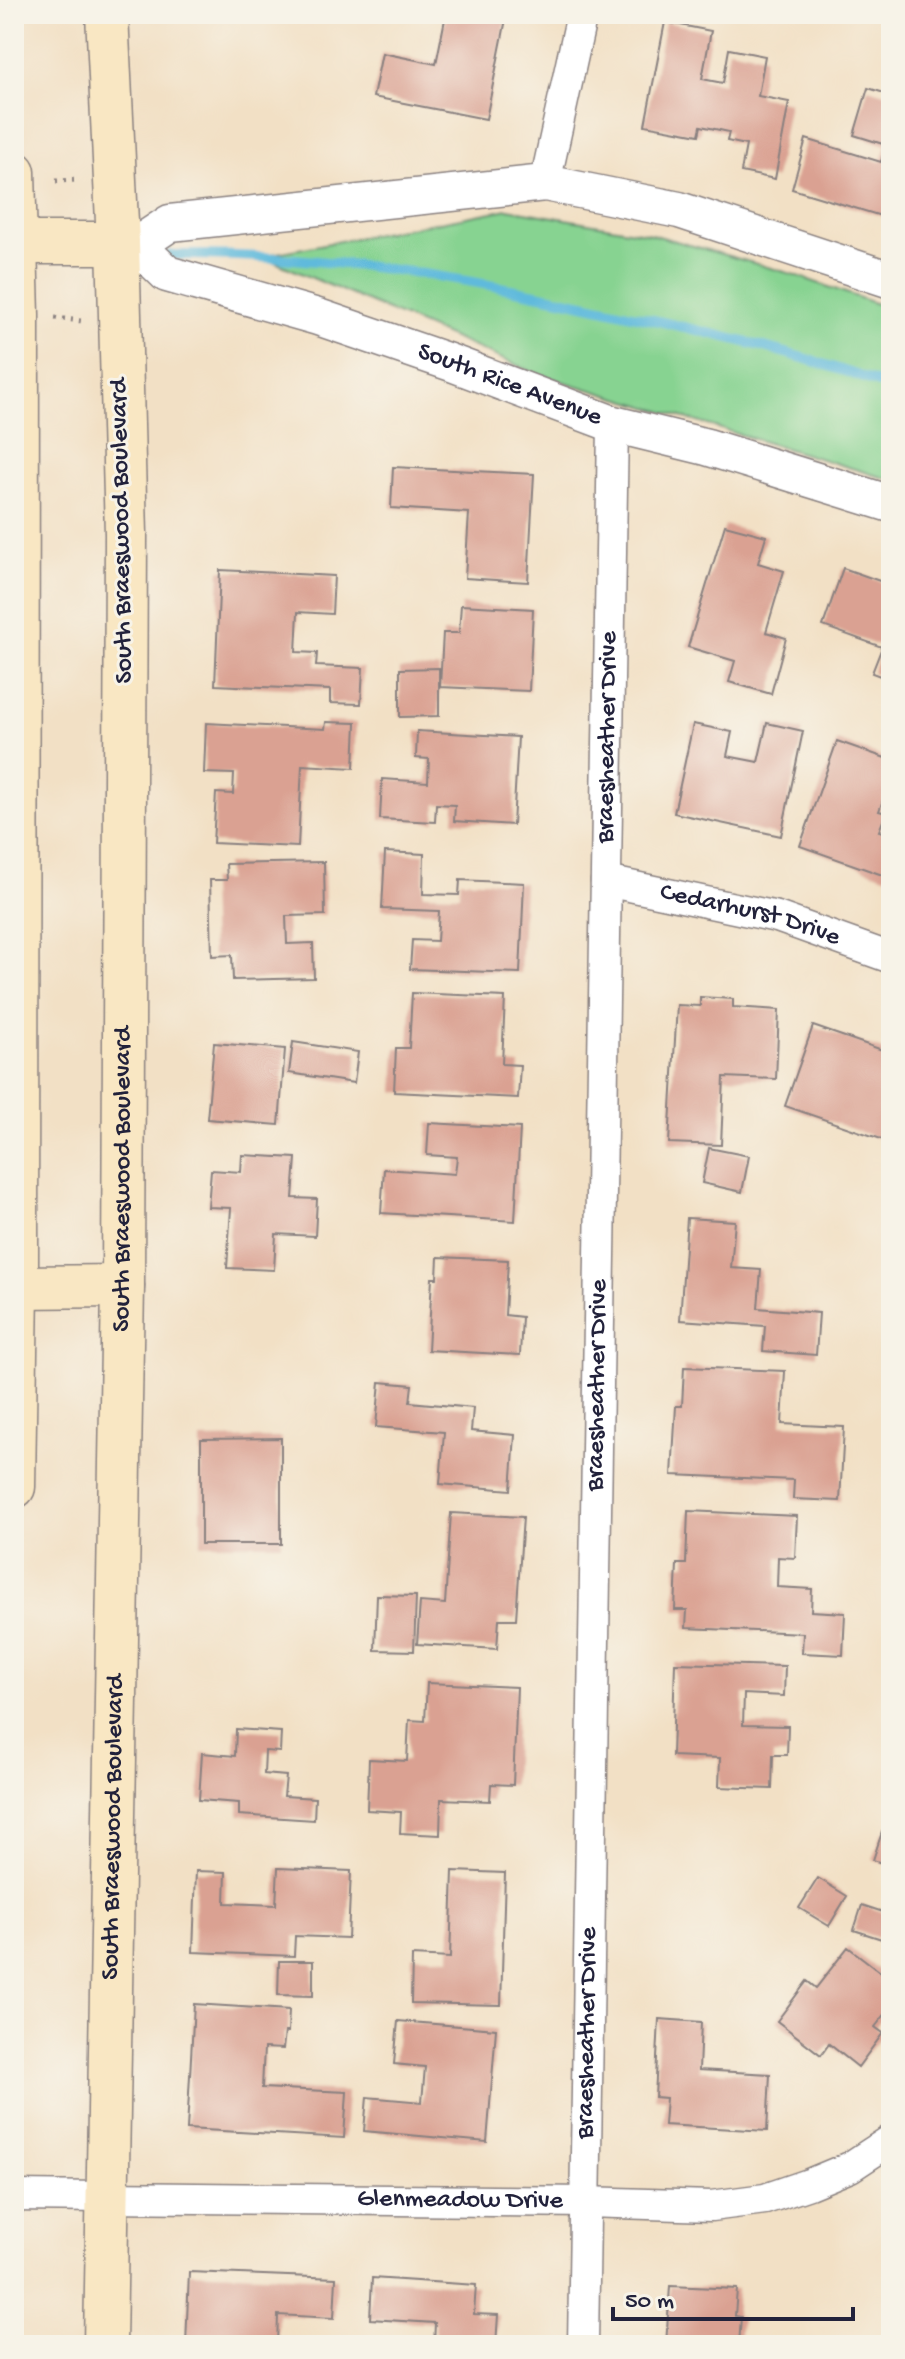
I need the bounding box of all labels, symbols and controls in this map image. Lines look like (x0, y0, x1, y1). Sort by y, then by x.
street label: South Rice Avenue (413, 337, 607, 434)
street label: South Braeswood Boulevard (105, 376, 141, 684)
street label: Braesheather Drive (591, 630, 625, 844)
street label: Cedarhurst Drive (657, 877, 845, 954)
street label: South Braeswood Boulevard (107, 1025, 140, 1332)
street label: Braesheather Drive (581, 1278, 615, 1492)
street label: South Braeswood Boulevard (96, 1672, 132, 1980)
street label: Braesheather Drive (571, 1926, 605, 2140)
street label: Glenmeadow Drive (357, 2184, 564, 2217)
scale bar (613, 2271, 853, 2321)
text: 50 m (625, 2288, 674, 2317)

